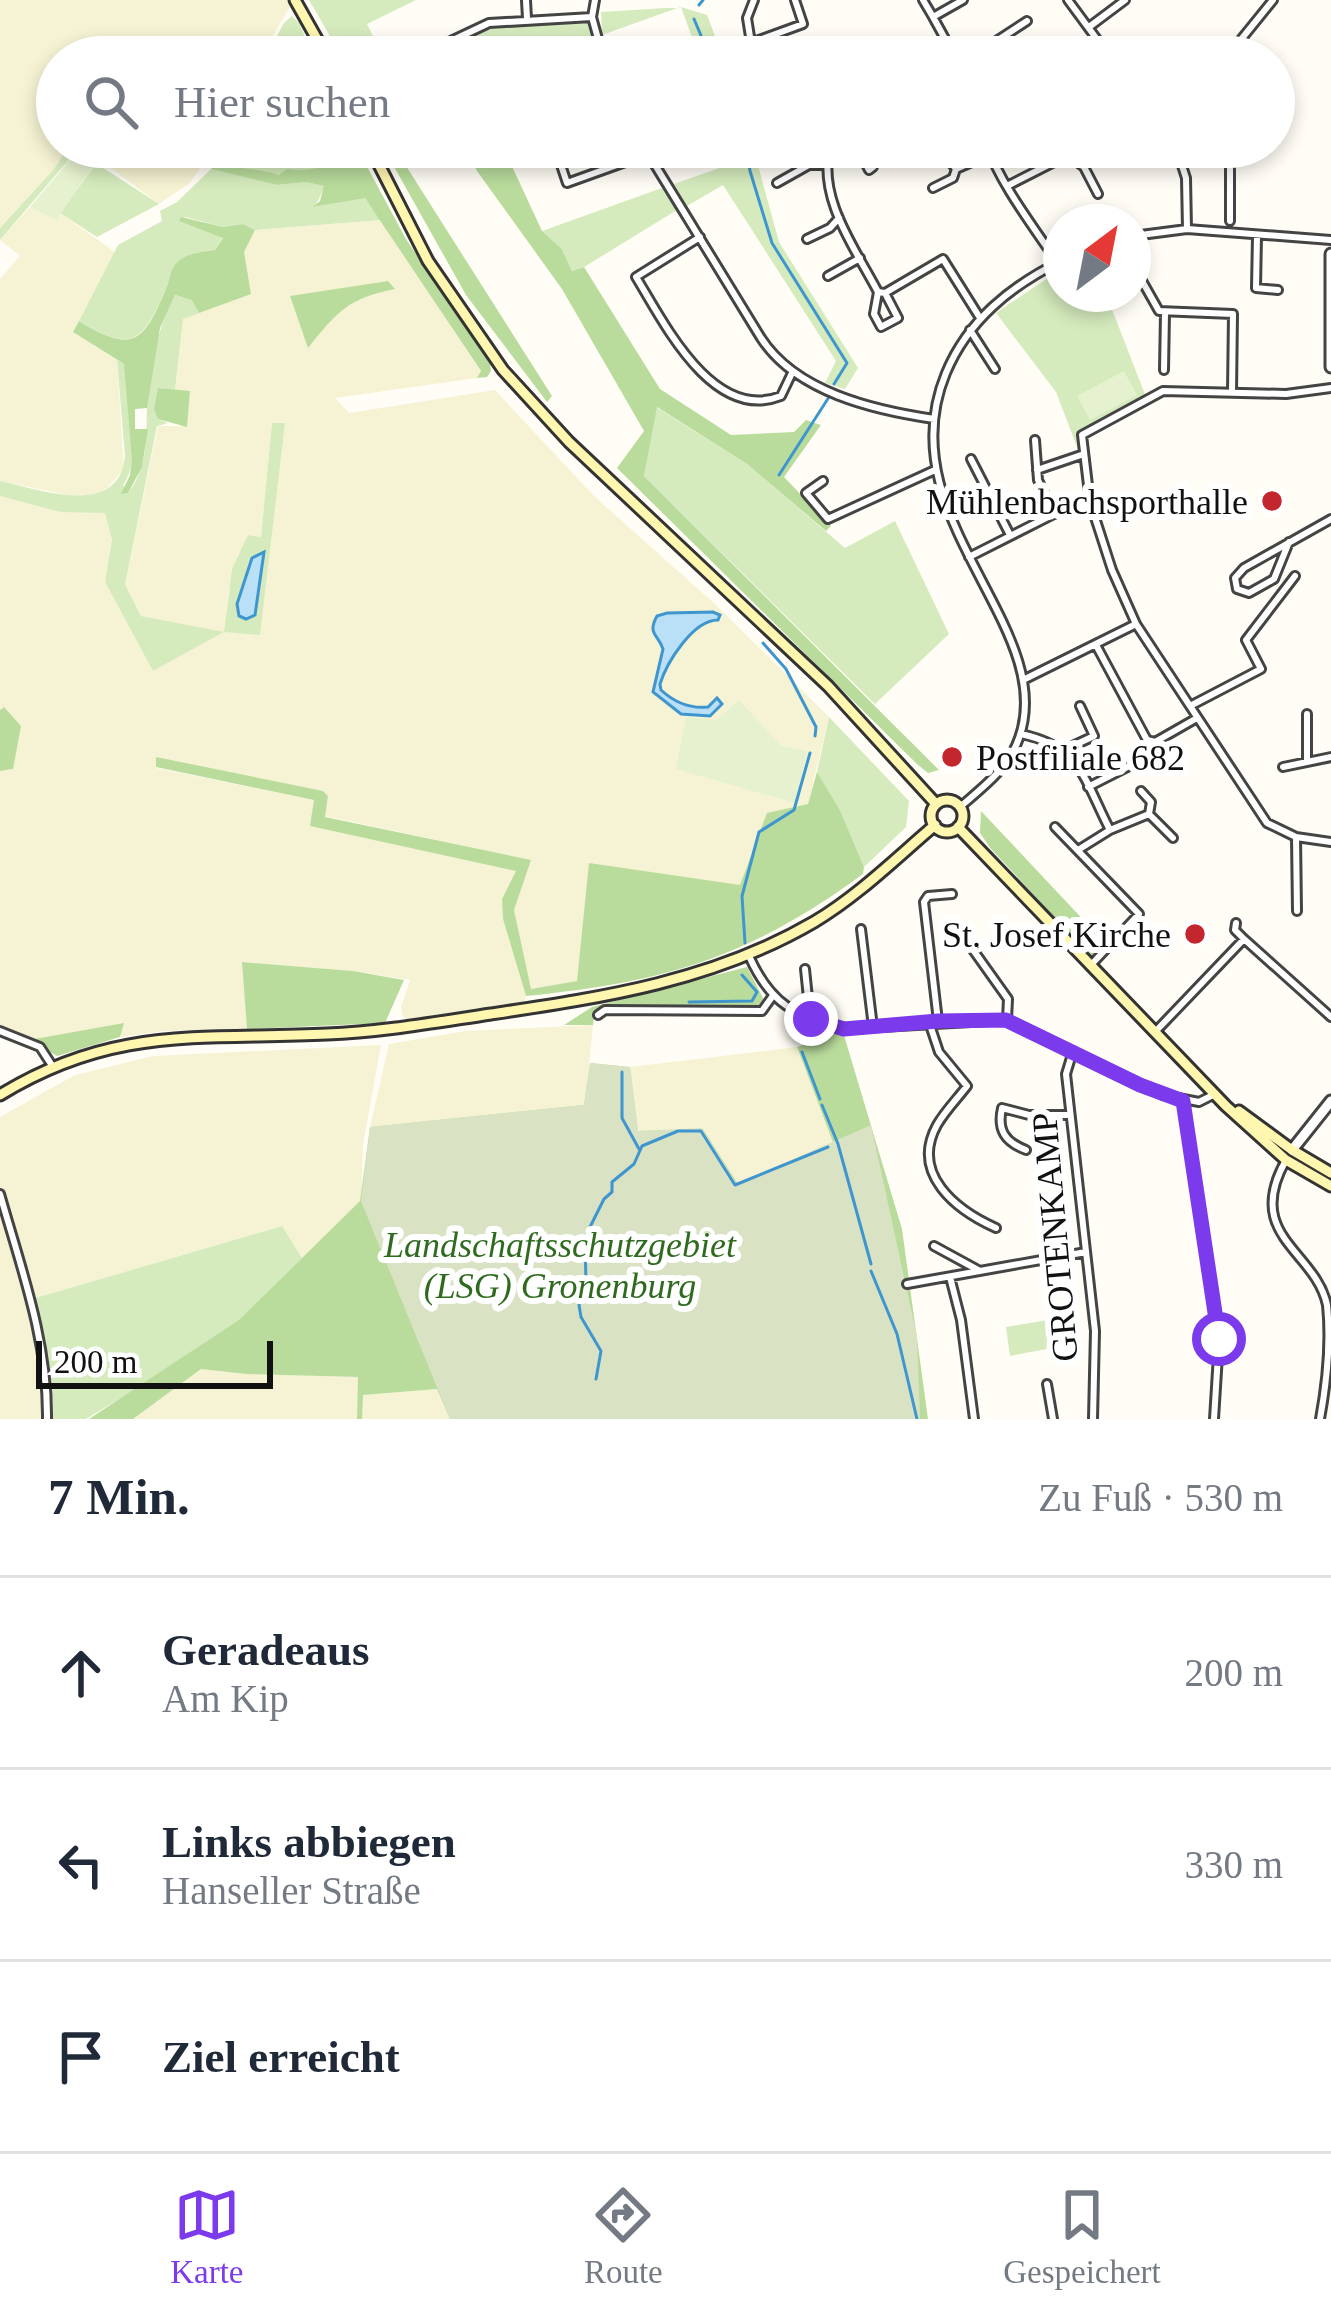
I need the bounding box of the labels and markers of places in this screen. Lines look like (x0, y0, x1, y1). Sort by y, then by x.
place label: Mühlenbachsporthalle (926, 482, 1248, 522)
marker: Mühlenbachsporthalle (1259, 488, 1285, 514)
place label: Postfiliale 682 (976, 738, 1185, 778)
marker: Postfiliale 682 (939, 744, 965, 770)
place label: St. Josef Kirche (942, 915, 1171, 955)
marker: St. Josef Kirche (1182, 921, 1208, 947)

